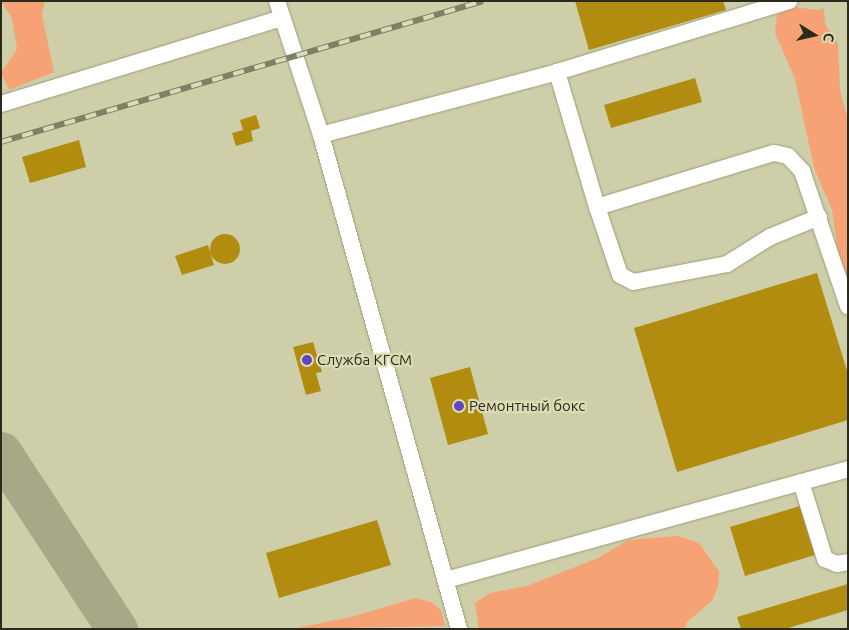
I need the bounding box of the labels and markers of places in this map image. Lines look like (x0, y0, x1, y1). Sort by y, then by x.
place label: Служба КГСМ (317, 351, 412, 369)
marker: Служба КГСМ (301, 354, 313, 366)
place label: Ремонтный бокс (469, 397, 585, 415)
marker: Ремонтный бокс (453, 400, 465, 412)

